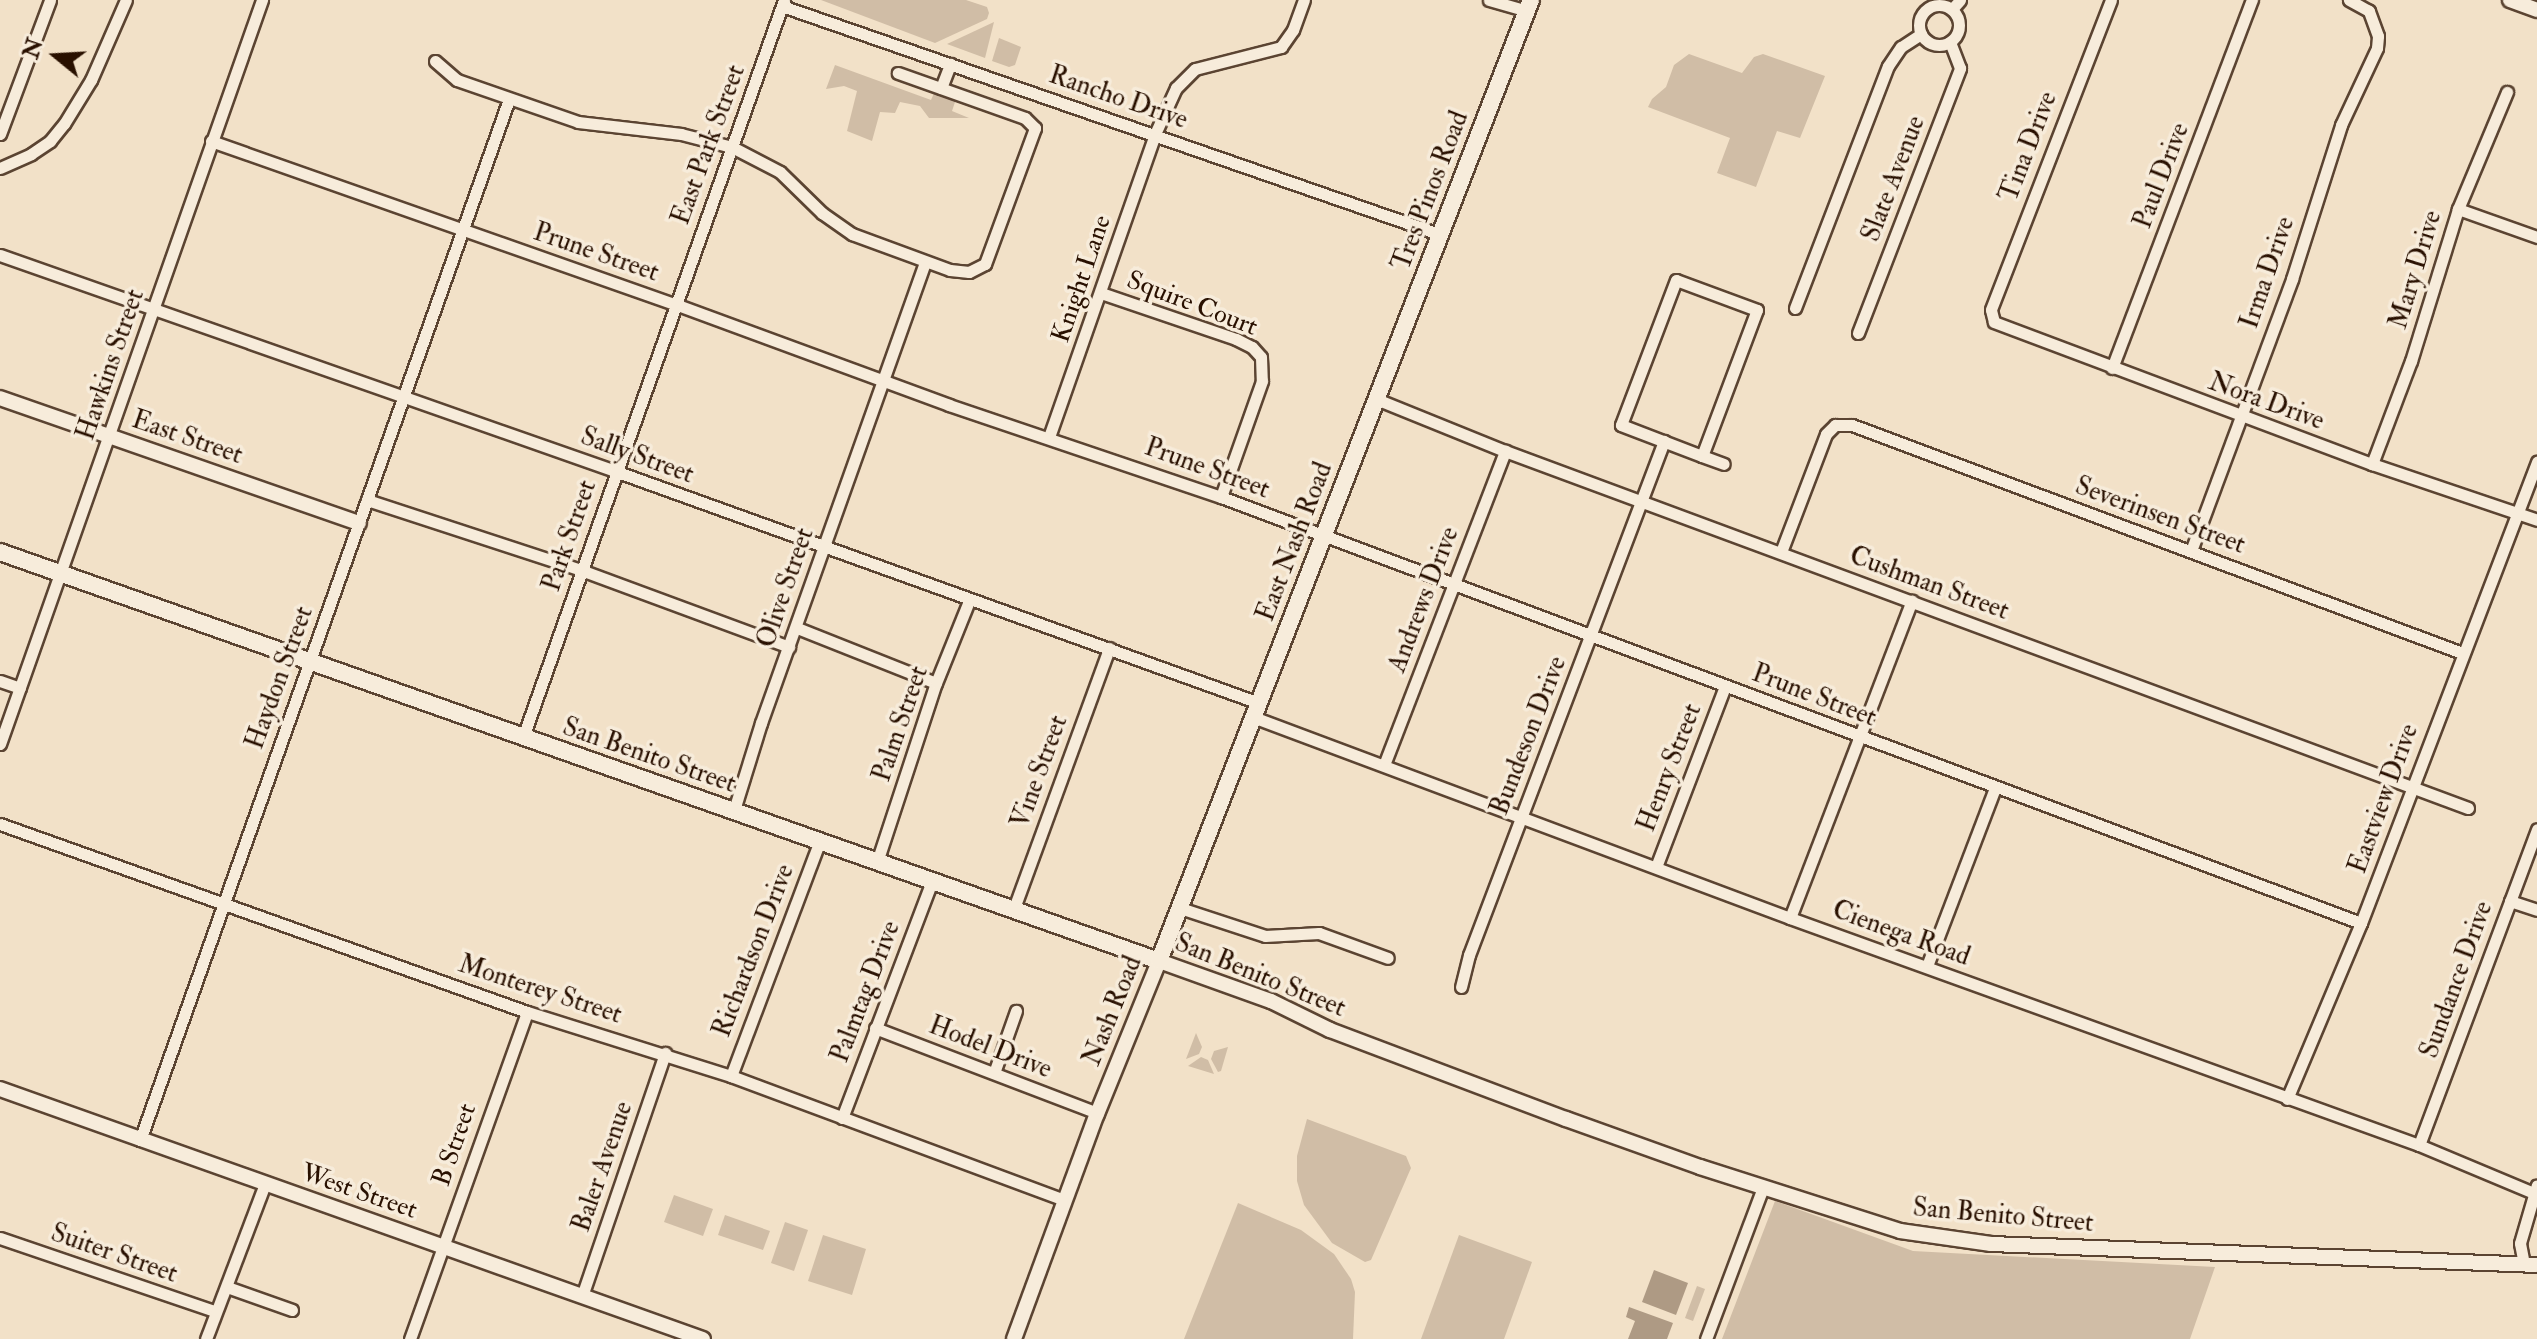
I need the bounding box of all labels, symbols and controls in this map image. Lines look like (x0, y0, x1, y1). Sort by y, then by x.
north arrow (16, 16, 96, 96)
text: N (17, 35, 50, 62)
street label: Rancho Drive (1045, 60, 1191, 136)
street label: East Park Street (666, 61, 752, 229)
street label: Tina Drive (1994, 88, 2064, 206)
street label: Tres Pinos Road (1386, 107, 1476, 275)
street label: Slate Avenue (1856, 112, 1932, 246)
street label: Paul Drive (2128, 119, 2196, 233)
street label: Mary Drive (2383, 207, 2449, 333)
street label: Knight Lane (1046, 211, 1118, 347)
street label: Irma Drive (2234, 213, 2302, 333)
street label: Prune Street (529, 217, 663, 289)
street label: Squire Court (1122, 265, 1262, 343)
street label: Hawkins Street (71, 285, 151, 445)
street label: Nora Drive (2204, 367, 2328, 437)
street label: East Street (128, 405, 246, 471)
street label: Sally Street (576, 421, 698, 491)
street label: Prune Street (1140, 432, 1274, 506)
street label: East Nash Road (1250, 458, 1340, 626)
street label: Severinsen Street (2071, 471, 2249, 561)
street label: Park Street (536, 476, 604, 596)
street label: Andrews Drive (1382, 523, 1466, 677)
street label: Olive Street (751, 524, 821, 652)
street label: Cushman Street (1845, 541, 2013, 627)
street label: Haydon Street (240, 602, 320, 754)
street label: Bundeson Drive (1484, 652, 1574, 820)
street label: Prune Street (1747, 658, 1881, 734)
street label: Palm Street (867, 662, 935, 786)
street label: Henry Street (1631, 700, 1709, 836)
street label: Vine Street (1005, 711, 1075, 833)
street label: San Benito Street (558, 712, 740, 800)
street label: Eastview Drive (2343, 720, 2425, 878)
street label: Richardson Drive (707, 860, 801, 1042)
street label: Cienega Road (1828, 895, 1974, 973)
street label: Sundance Drive (2414, 897, 2500, 1063)
street label: Palmtag Drive (825, 917, 907, 1067)
street label: San Benito Street (1170, 928, 1350, 1024)
street label: Monterey Street (454, 949, 626, 1031)
street label: Nash Road (1077, 952, 1149, 1070)
street label: Hodel Drive (924, 1010, 1056, 1086)
street label: Baler Avenue (566, 1098, 640, 1236)
street label: B Street (426, 1100, 484, 1190)
street label: West Street (297, 1158, 421, 1226)
street label: San Benito Street (1911, 1193, 2095, 1239)
street label: Suiter Street (47, 1218, 181, 1290)

